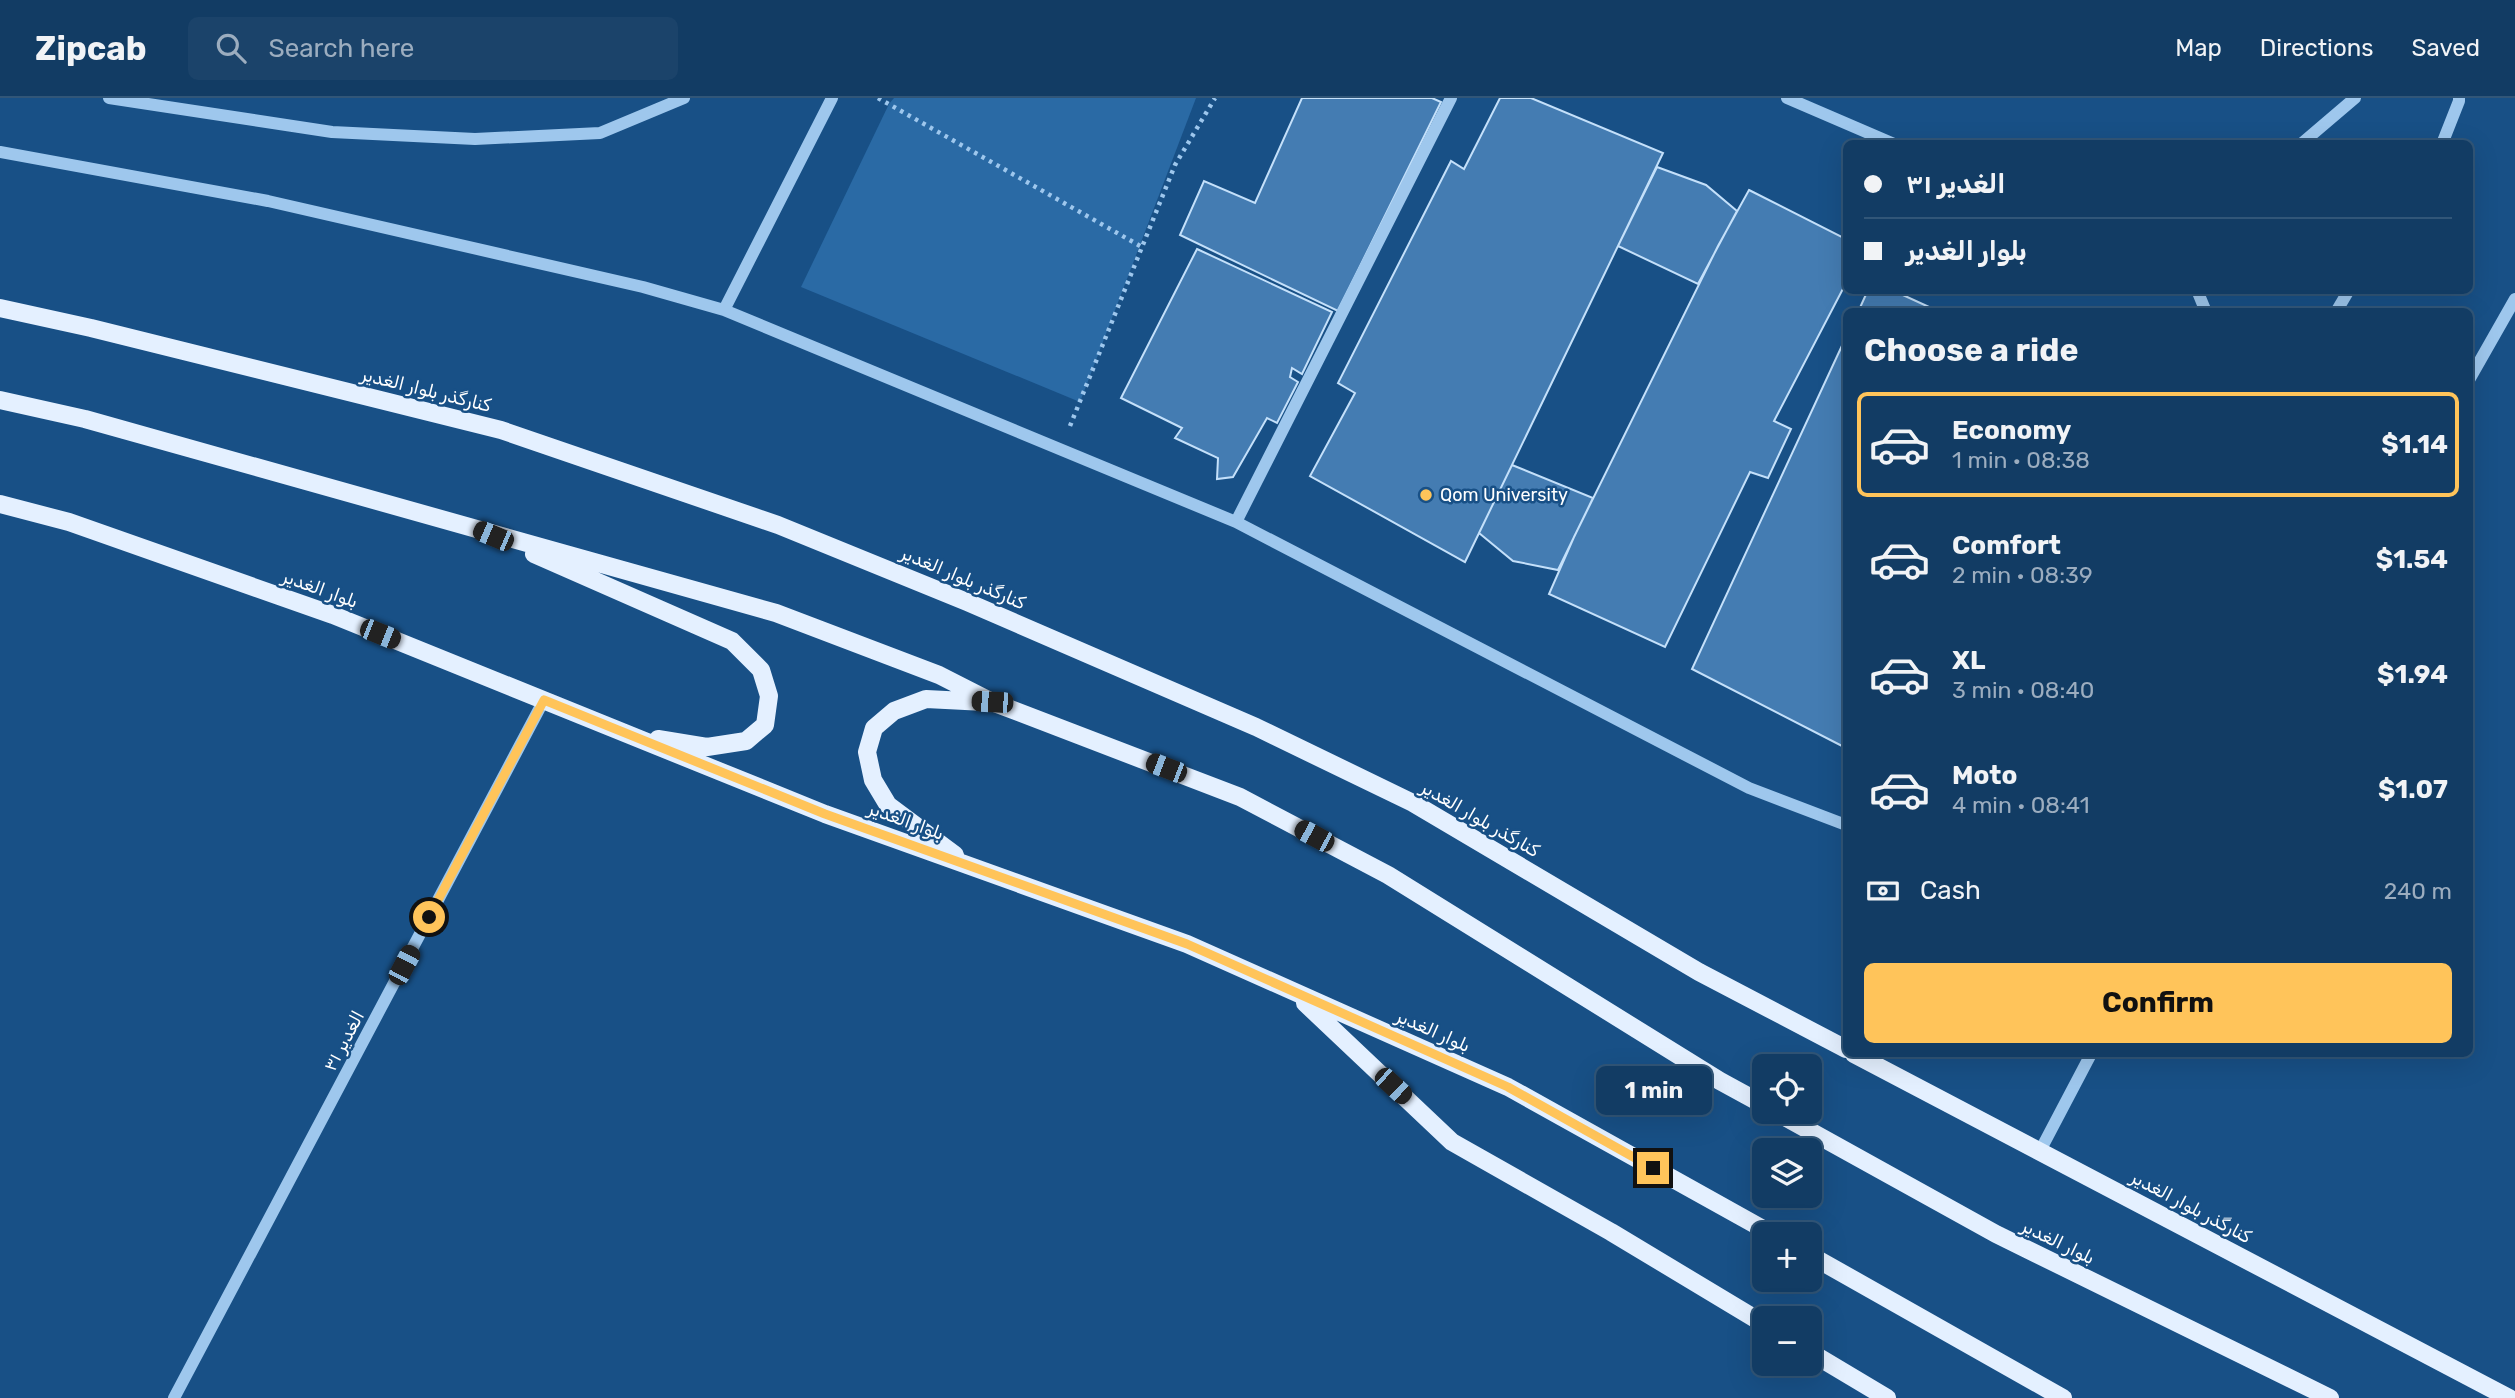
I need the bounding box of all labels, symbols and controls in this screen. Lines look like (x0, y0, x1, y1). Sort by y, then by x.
search box (188, 17, 678, 80)
text: Zipcab (35, 29, 146, 68)
icon: search (212, 29, 250, 67)
text: Search here (268, 33, 414, 64)
text: Map (2175, 34, 2222, 62)
text: Directions (2260, 34, 2373, 62)
text: Saved (2411, 34, 2480, 62)
text: الغدیر ۳۱ (1906, 169, 2005, 200)
text: بلوار الغدیر (1906, 236, 2027, 267)
text: Choose a ride (1864, 331, 2078, 369)
street label: کنارگذر بلوار الغدیر (358, 363, 493, 417)
icon: car (1868, 413, 1931, 476)
text: Economy (1952, 415, 2071, 446)
text: $1.14 (2381, 429, 2448, 460)
text: 1 min · 08:38 (1952, 446, 2090, 474)
place label: Qom University (1440, 484, 1568, 506)
marker: Qom University (1418, 487, 1434, 503)
car (470, 518, 517, 554)
icon: car (1868, 528, 1931, 591)
text: Comfort (1952, 530, 2061, 561)
street label: کنارگذر بلوار الغدیر (896, 541, 1029, 614)
text: $1.54 (2376, 544, 2448, 575)
text: 2 min · 08:39 (1952, 561, 2093, 589)
street label: بلوار الغدیر (278, 565, 361, 613)
car (357, 616, 404, 652)
icon: car (1868, 643, 1931, 706)
text: XL (1952, 645, 1985, 676)
text: $1.94 (2377, 659, 2448, 690)
text: 3 min · 08:40 (1952, 676, 2094, 704)
car (971, 690, 1014, 714)
car (1143, 751, 1190, 785)
icon: car (1868, 758, 1931, 821)
text: Moto (1952, 760, 2017, 791)
text: $1.07 (2378, 774, 2448, 805)
street label: کنارگذر بلوار الغدیر (1416, 776, 1543, 862)
text: 4 min · 08:41 (1952, 791, 2090, 819)
street label: بلوار الغدیر (864, 797, 947, 845)
car (1291, 817, 1338, 855)
icon: cash (1864, 872, 1902, 910)
text: Cash (1920, 875, 1981, 906)
text: 240 m (2384, 877, 2452, 905)
route start (413, 901, 445, 933)
car (385, 942, 424, 988)
button: Confirm (1864, 963, 2452, 1043)
street label: بلوار الغدیر (1392, 1004, 1474, 1057)
street label: الغدیر ۳۱ (319, 1007, 369, 1075)
map controls (1752, 1054, 1822, 1376)
button: locate (1752, 1054, 1822, 1124)
car (1371, 1064, 1416, 1108)
callout: 1 min (1595, 1066, 1711, 1116)
text: 1 min (1625, 1076, 1683, 1104)
button: layers (1752, 1138, 1822, 1208)
route end (1637, 1152, 1669, 1184)
street label: کنارگذر بلوار الغدیر (2126, 1166, 2255, 1248)
street label: بلوار الغدیر (2017, 1214, 2098, 1269)
button: + (1752, 1222, 1822, 1292)
button: − (1752, 1306, 1822, 1376)

